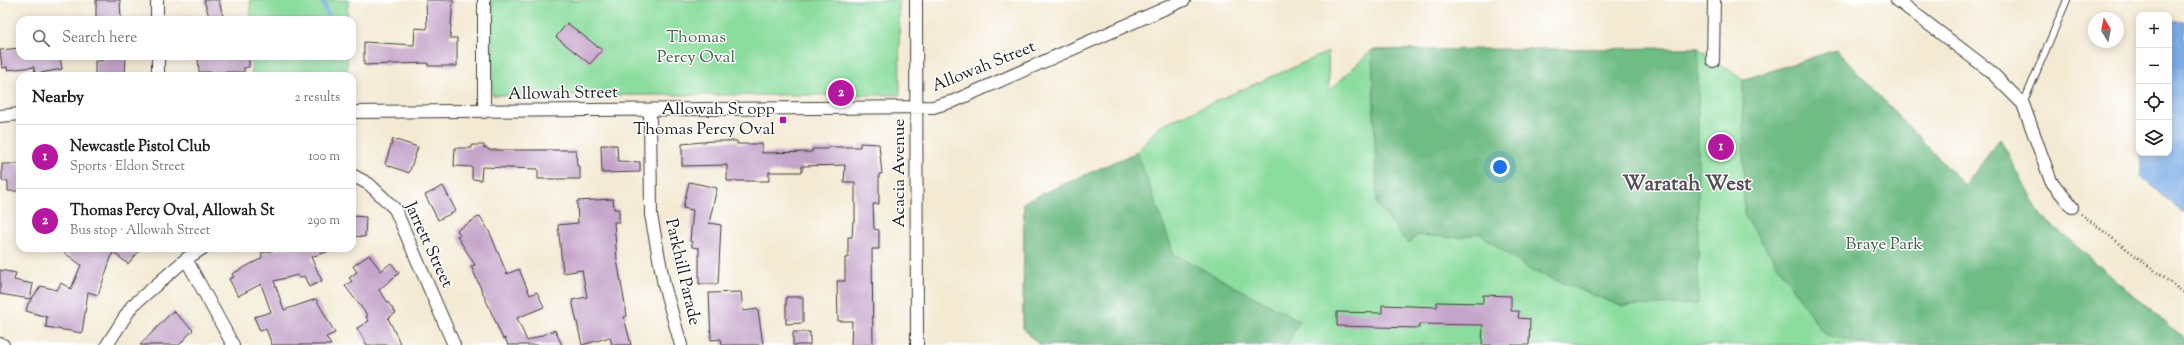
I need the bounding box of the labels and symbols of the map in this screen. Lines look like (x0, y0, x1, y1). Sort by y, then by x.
north arrow (2088, 12, 2124, 48)
park label: Thomas Percy Oval (657, 26, 735, 70)
street label: Allowah Street (929, 35, 1040, 99)
pin: 2 (828, 78, 854, 108)
street label: Allowah Street (508, 81, 618, 107)
place label: Allowah St opp Thomas Percy Oval (633, 98, 775, 142)
marker: Allowah St opp Thomas Percy Oval (778, 115, 788, 125)
street label: Acacia Avenue (888, 118, 912, 228)
pin: 1 (1708, 132, 1734, 162)
your location (1490, 157, 1510, 177)
district label: Waratah West (1623, 170, 1752, 200)
street label: Jarrett Street (397, 197, 458, 292)
street label: Parkhill Parade (658, 216, 706, 328)
park label: Braye Park (1846, 233, 1922, 257)

